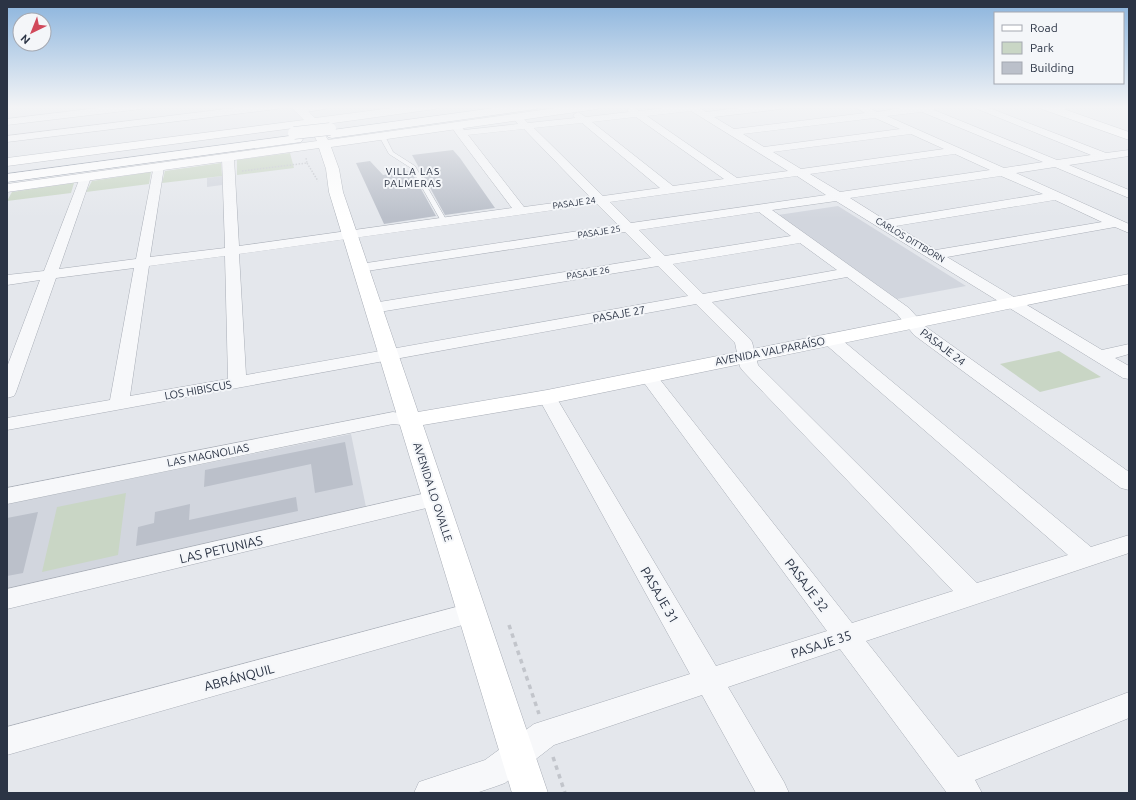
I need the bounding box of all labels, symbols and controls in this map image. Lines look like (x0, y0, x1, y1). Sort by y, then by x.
north arrow (12, 12, 52, 52)
legend (994, 12, 1124, 84)
text: Road (1030, 21, 1058, 34)
text: N (18, 32, 32, 47)
text: Park (1030, 41, 1054, 54)
text: Building (1030, 61, 1074, 74)
district label: VILLA LAS PALMERAS (384, 166, 442, 189)
street label: PASAJE 24 (552, 195, 596, 211)
street label: CARLOS DITTBORN (874, 215, 946, 265)
street label: PASAJE 25 (577, 224, 621, 240)
street label: PASAJE 26 (566, 265, 610, 281)
street label: PASAJE 27 (592, 303, 646, 325)
street label: PASAJE 24 (918, 326, 968, 368)
street label: AVENIDA VALPARAÍSO (714, 333, 826, 368)
street label: LOS HIBISCUS (163, 378, 233, 402)
street label: LAS MAGNOLIAS (166, 441, 250, 469)
street label: AVENIDA LO OVALLE (411, 441, 455, 543)
street label: LAS PETUNIAS (178, 533, 264, 565)
street label: PASAJE 32 (782, 556, 832, 614)
street label: PASAJE 31 (638, 564, 682, 626)
street label: PASAJE 35 (789, 628, 853, 660)
street label: ABRÁNQUIL (202, 660, 276, 694)

